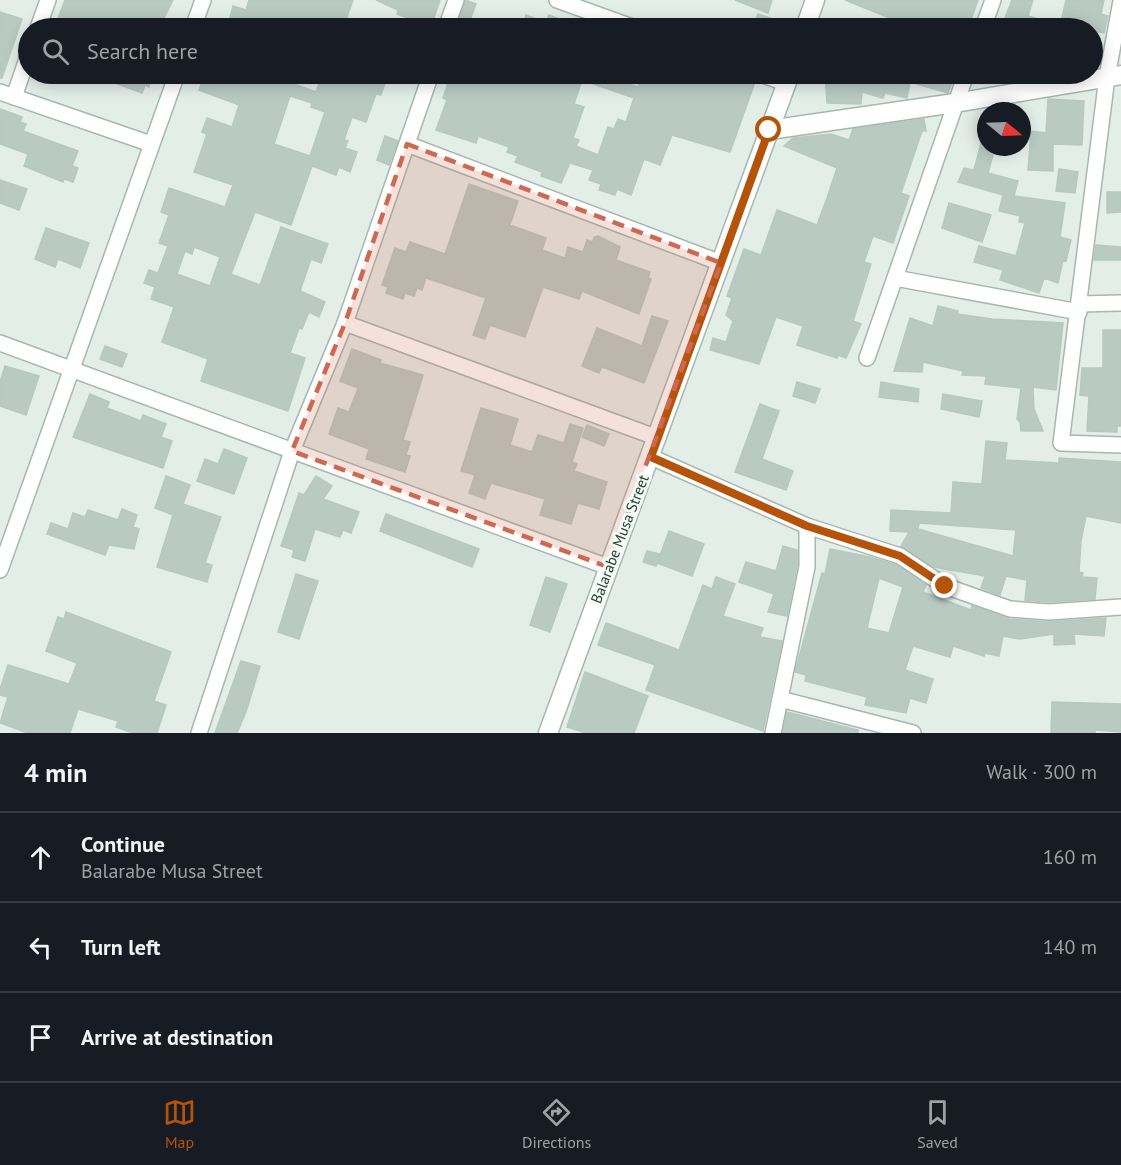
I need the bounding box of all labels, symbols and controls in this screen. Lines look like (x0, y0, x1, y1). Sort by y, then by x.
search box (18, 18, 1103, 84)
icon: search (39, 35, 72, 68)
text: Search here (87, 37, 198, 65)
north arrow (977, 102, 1031, 156)
route start (755, 116, 781, 142)
street label: Balarabe Musa Street (586, 472, 653, 606)
route end (931, 572, 957, 598)
text: 4 min (24, 756, 87, 789)
text: Walk · 300 m (986, 759, 1097, 785)
text: Continue (81, 830, 165, 858)
icon: ahead (24, 841, 57, 874)
text: 160 m (1043, 844, 1097, 870)
text: Balarabe Musa Street (81, 858, 263, 884)
icon: left (24, 931, 57, 964)
text: Turn left (81, 933, 161, 961)
text: 140 m (1043, 934, 1097, 960)
icon: arrive (24, 1021, 57, 1054)
text: Arrive at destination (81, 1023, 273, 1051)
tab: Map (163, 1096, 196, 1152)
tab: Directions (522, 1096, 591, 1152)
tab: Saved (917, 1096, 958, 1152)

